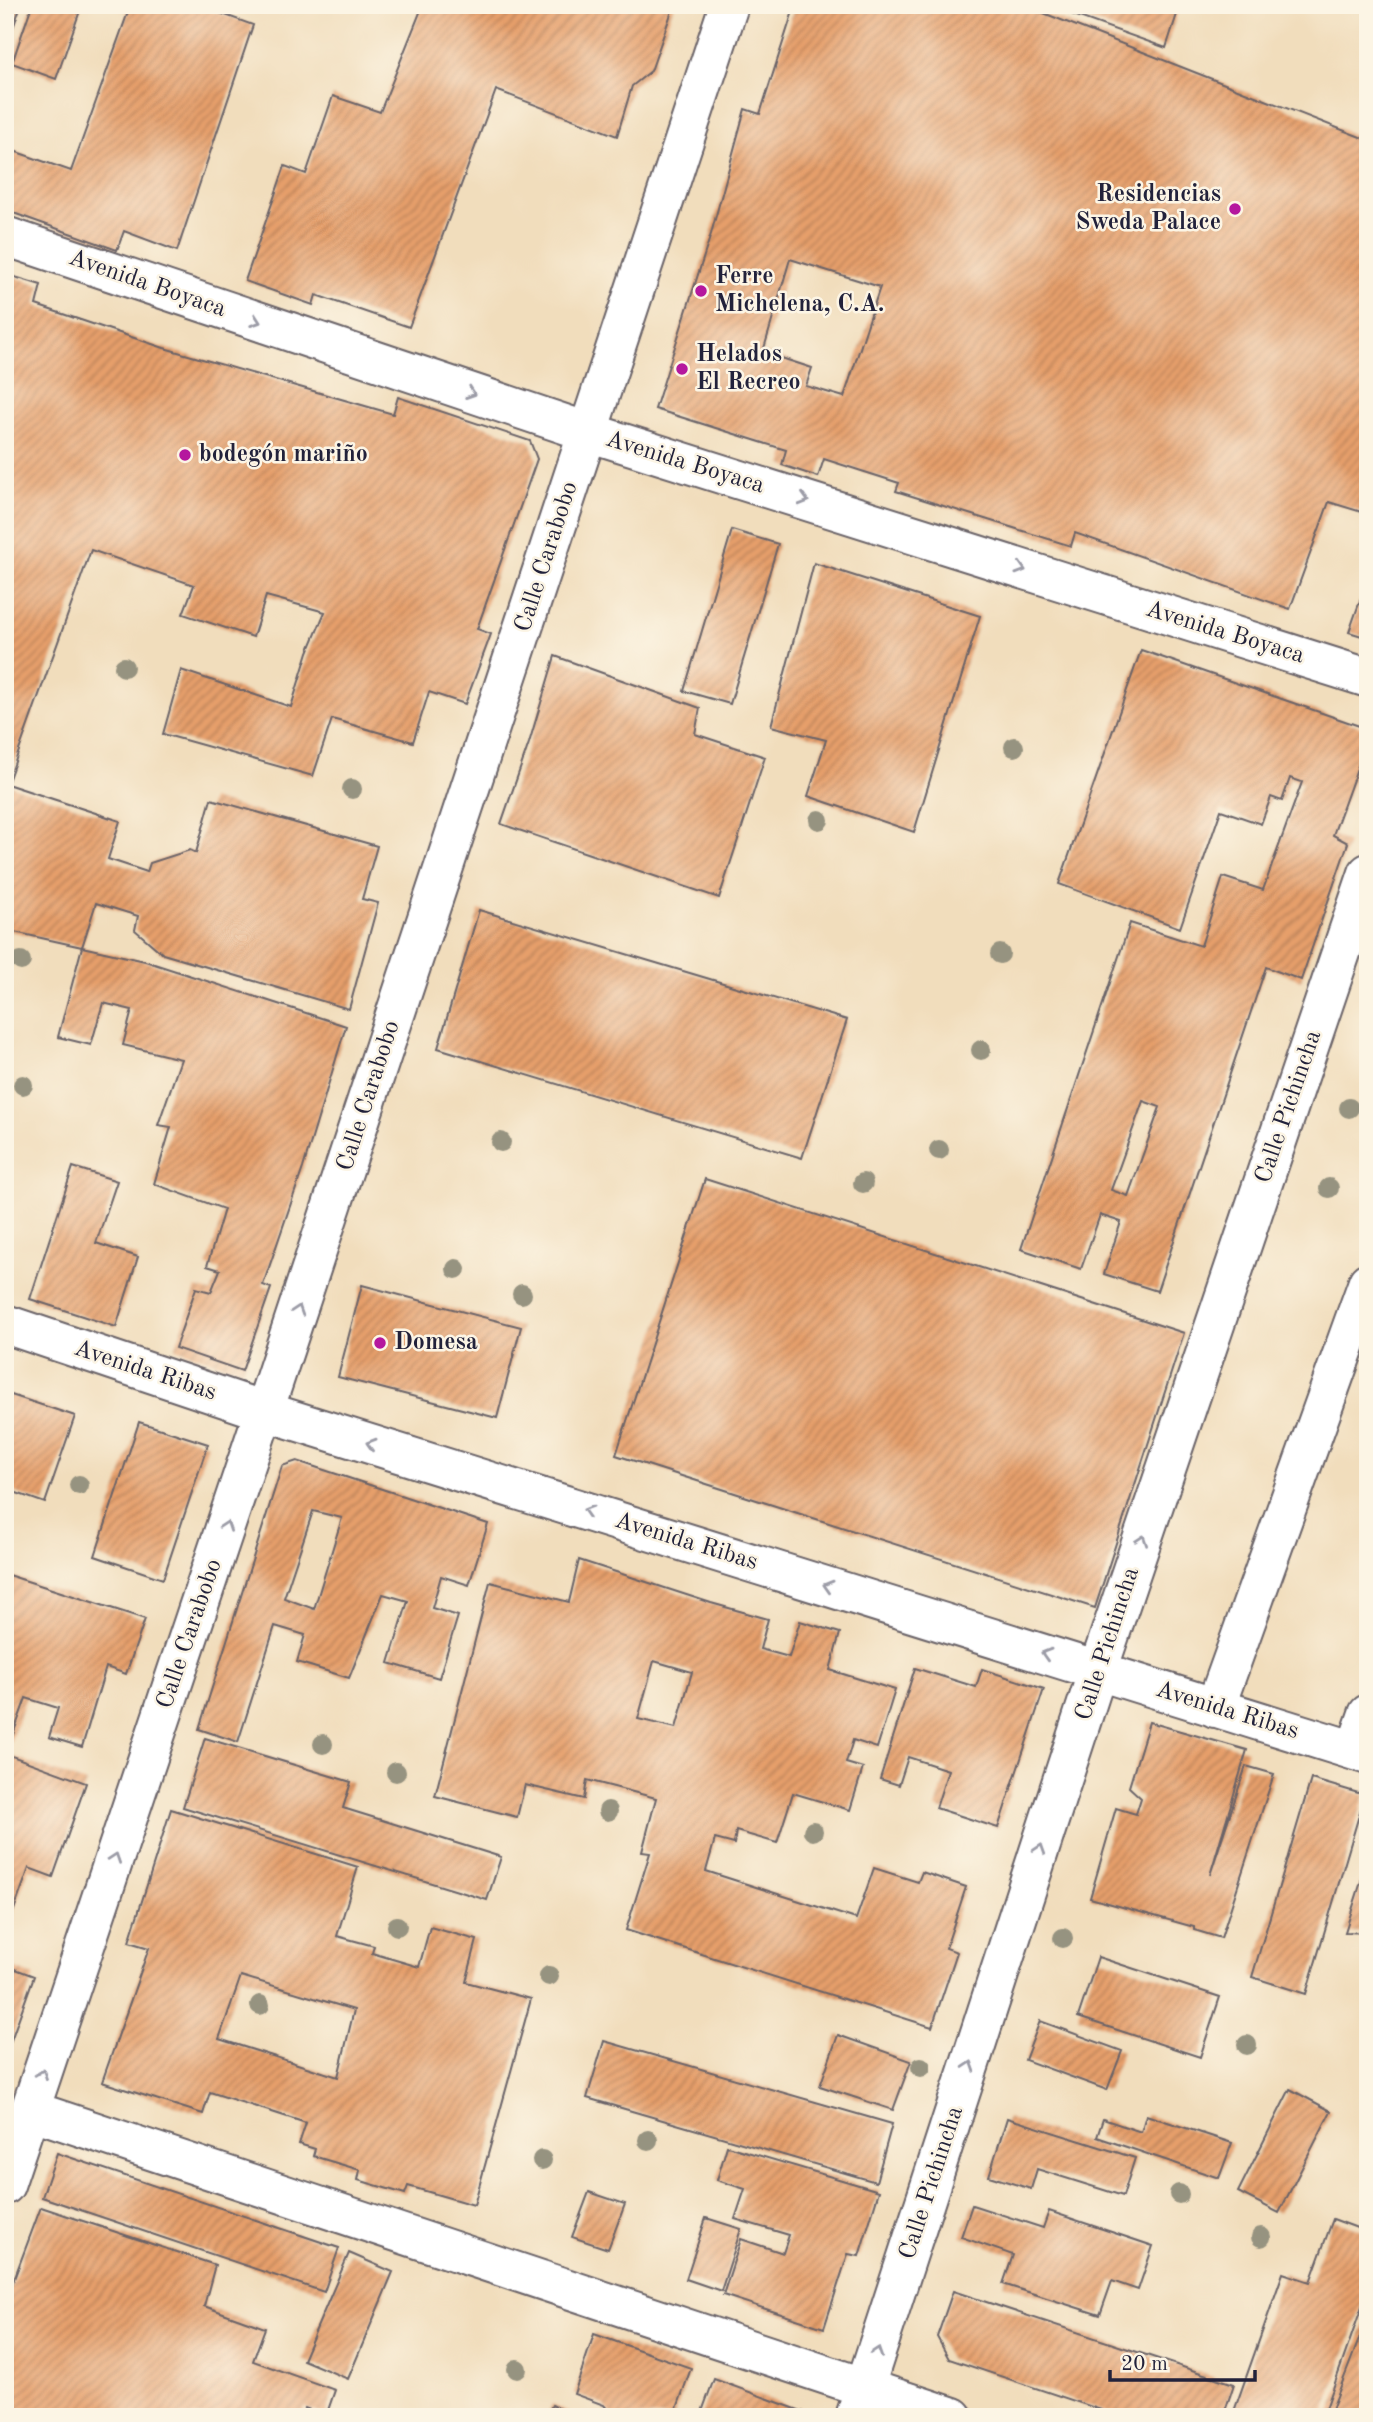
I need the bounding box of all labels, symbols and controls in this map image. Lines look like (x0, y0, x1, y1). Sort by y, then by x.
place label: Residencias Sweda Palace (1076, 183, 1221, 235)
marker: Residencias Sweda Palace (1227, 201, 1243, 217)
street label: Avenida Boyaca (65, 246, 229, 322)
place label: Ferre Michelena, C.A. (715, 265, 885, 317)
marker: Ferre Michelena, C.A. (693, 283, 709, 299)
one-way arrow (249, 312, 261, 327)
place label: Helados El Recreo (696, 343, 801, 395)
marker: Helados El Recreo (674, 361, 690, 377)
one-way arrow (465, 385, 477, 399)
street label: Avenida Boyaca (603, 427, 767, 499)
place label: bodegón mariño (199, 443, 368, 467)
marker: bodegón mariño (177, 447, 193, 463)
street label: Calle Carabobo (511, 479, 583, 635)
one-way arrow (798, 492, 810, 507)
one-way arrow (1015, 560, 1027, 575)
street label: Avenida Boyaca (1143, 597, 1307, 669)
street label: Calle Carabobo (333, 1018, 405, 1174)
street label: Calle Pichincha (1252, 1027, 1326, 1186)
one-way arrow (290, 1305, 304, 1317)
place label: Domesa (394, 1331, 478, 1355)
marker: Domesa (372, 1335, 388, 1351)
street label: Avenida Ribas (71, 1337, 219, 1405)
one-way arrow (365, 1437, 377, 1452)
one-way arrow (582, 1505, 594, 1520)
street label: Avenida Ribas (612, 1509, 760, 1575)
one-way arrow (218, 1520, 232, 1533)
one-way arrow (1134, 1535, 1148, 1547)
street label: Calle Carabobo (153, 1556, 227, 1712)
street label: Calle Pichincha (1072, 1564, 1144, 1724)
one-way arrow (823, 1580, 835, 1595)
one-way arrow (1040, 1648, 1052, 1662)
street label: Avenida Ribas (1153, 1678, 1301, 1744)
one-way arrow (1032, 1844, 1046, 1856)
one-way arrow (106, 1852, 121, 1864)
one-way arrow (962, 2060, 976, 2072)
one-way arrow (34, 2068, 48, 2080)
street label: Calle Pichincha (896, 2103, 968, 2263)
scale bar (1110, 2338, 1256, 2382)
one-way arrow (869, 2346, 883, 2359)
text: 20 m (1121, 2354, 1168, 2375)

